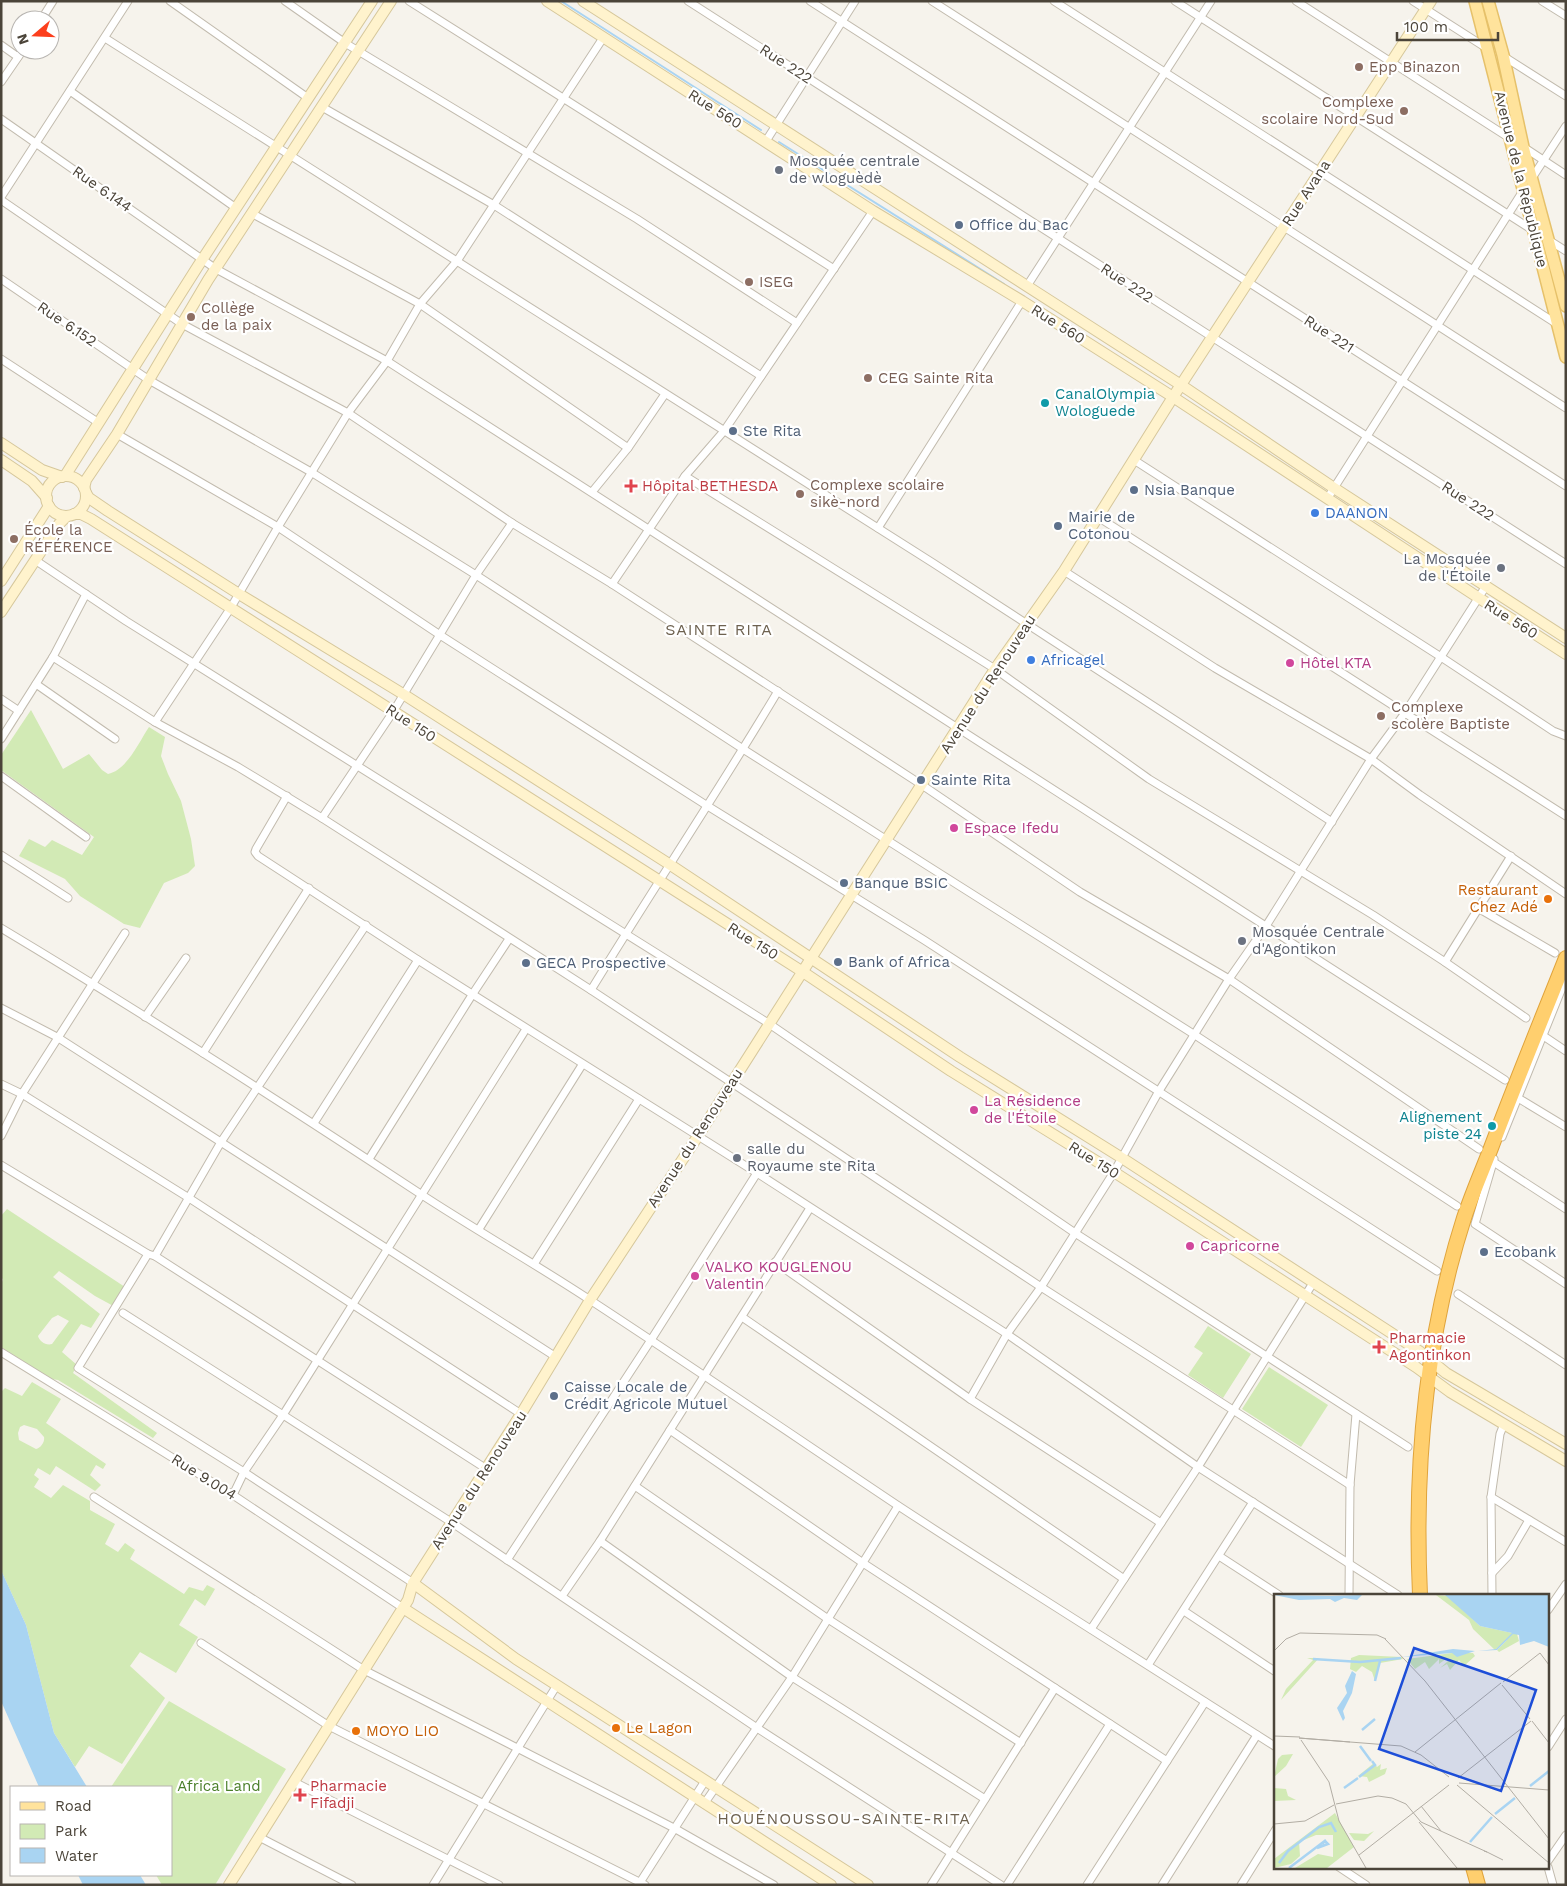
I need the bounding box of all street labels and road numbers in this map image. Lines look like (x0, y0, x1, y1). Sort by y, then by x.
street label: Rue 222 (756, 40, 816, 88)
street label: Rue 560 (685, 85, 745, 133)
street label: Avenue de la République (1490, 89, 1552, 269)
street label: Rue Avana (1278, 156, 1334, 230)
street label: Rue 6.144 (69, 162, 135, 216)
street label: Rue 222 (1097, 259, 1157, 307)
street label: Rue 6.152 (34, 298, 100, 350)
street label: Rue 560 (1028, 300, 1088, 348)
street label: Rue 221 (1301, 311, 1357, 357)
street label: Rue 222 (1438, 477, 1498, 525)
street label: Rue 560 (1481, 595, 1541, 643)
street label: Avenue du Renouveau (936, 611, 1040, 757)
street label: Rue 150 (382, 700, 440, 746)
street label: Rue 150 (724, 918, 782, 964)
street label: Avenue du Renouveau (643, 1065, 747, 1211)
street label: Rue 150 (1065, 1137, 1123, 1183)
street label: Avenue du Renouveau (427, 1407, 531, 1553)
street label: Rue 9.004 (168, 1450, 240, 1504)

